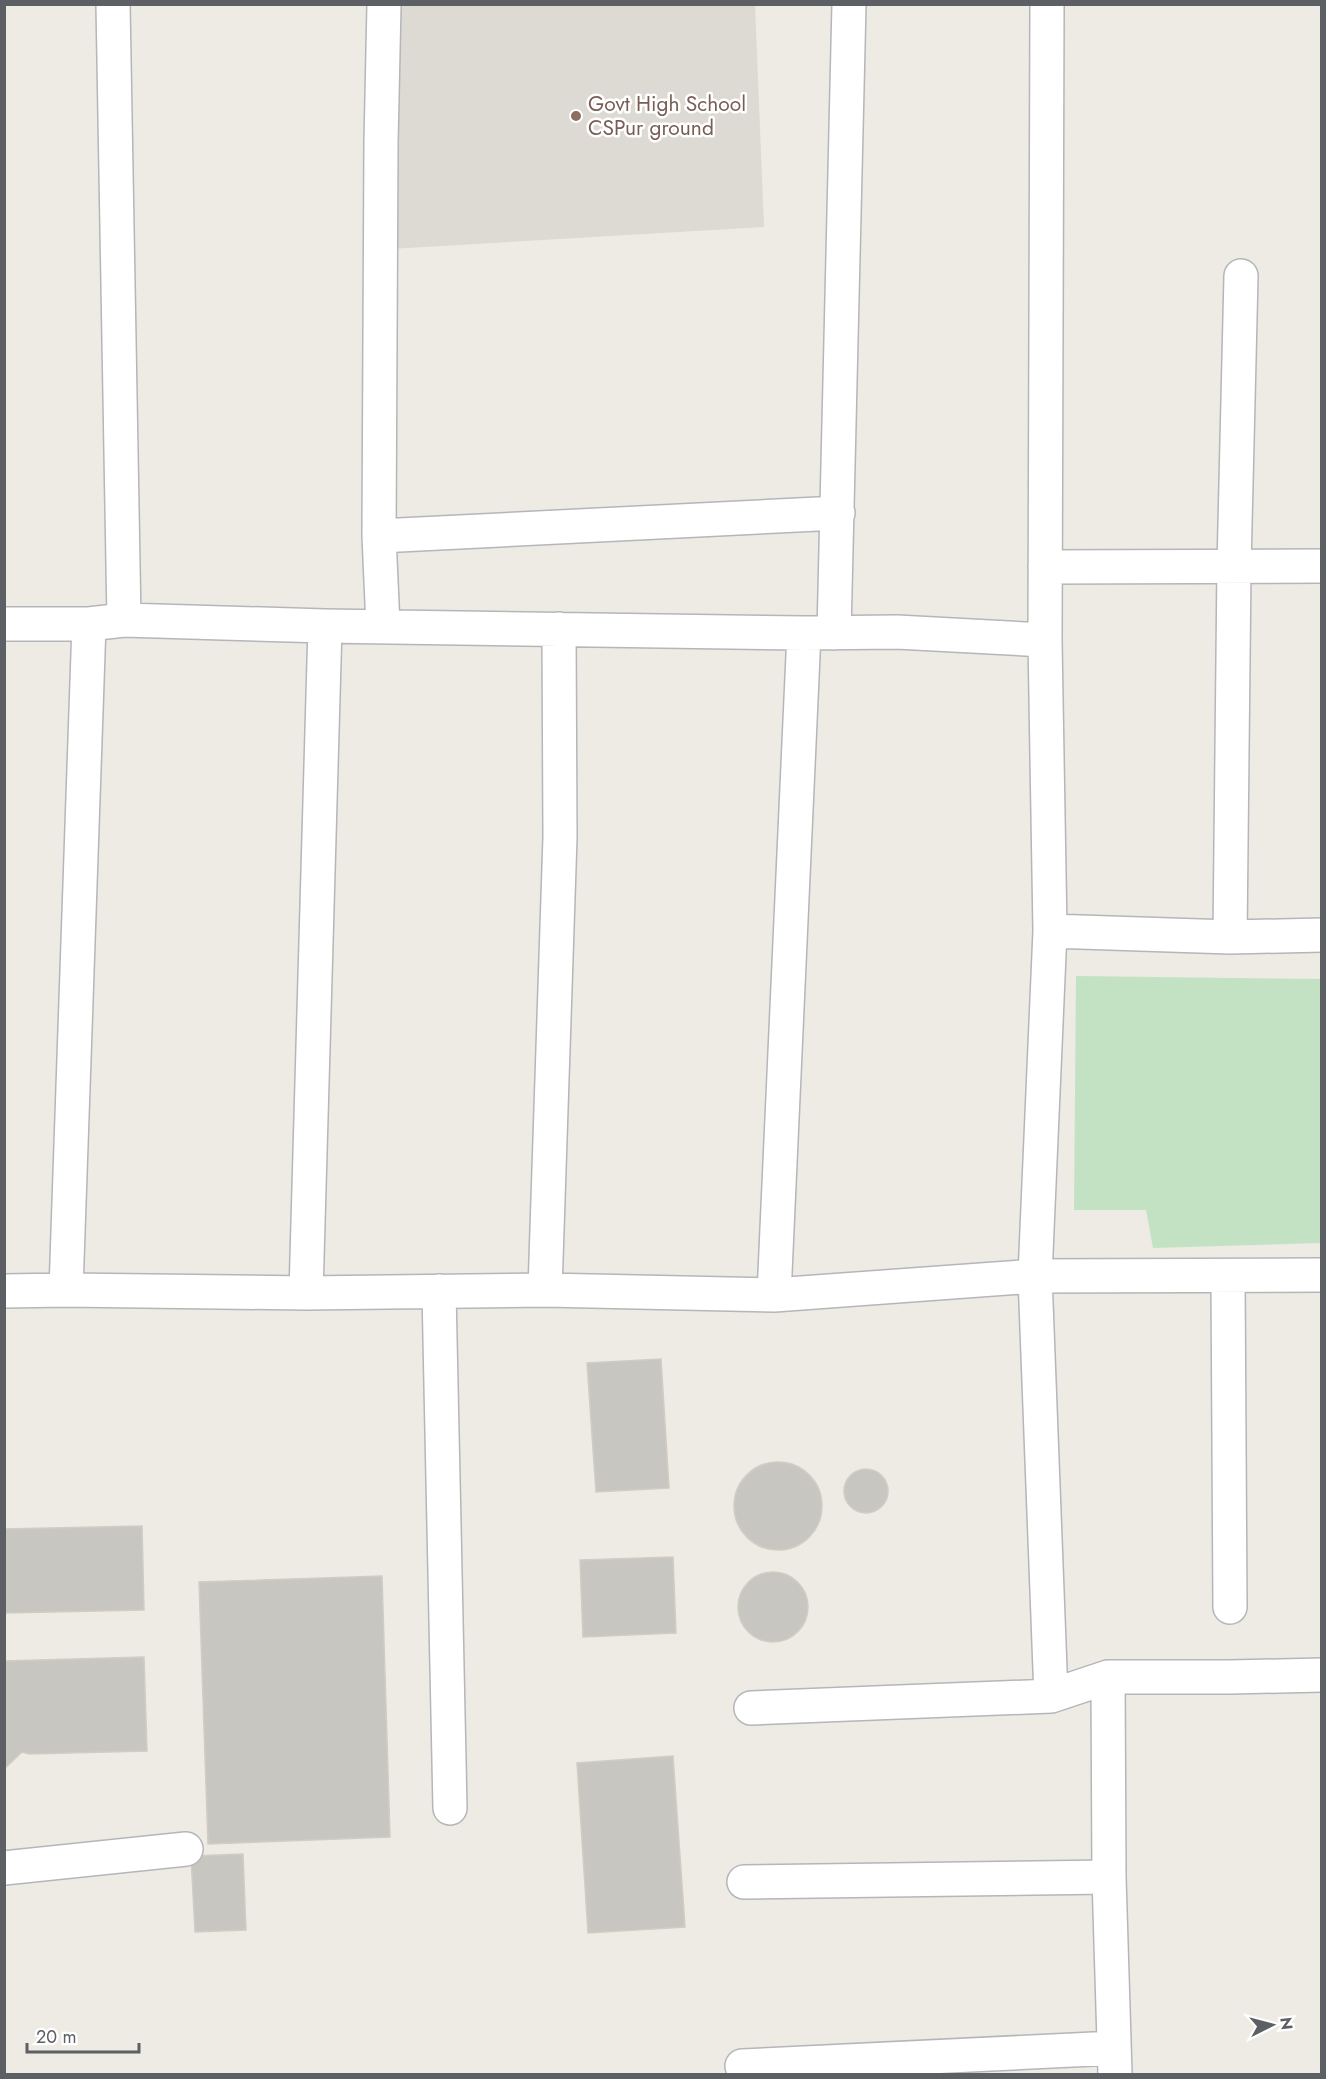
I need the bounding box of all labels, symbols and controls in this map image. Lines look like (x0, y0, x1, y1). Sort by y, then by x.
place label: Govt High School CSPur ground (588, 89, 746, 143)
marker: Govt High School CSPur ground (569, 109, 583, 123)
north arrow (1242, 1995, 1302, 2055)
scale bar (27, 2016, 140, 2054)
text: N (1274, 2016, 1299, 2031)
text: 20 m (36, 2024, 76, 2050)

